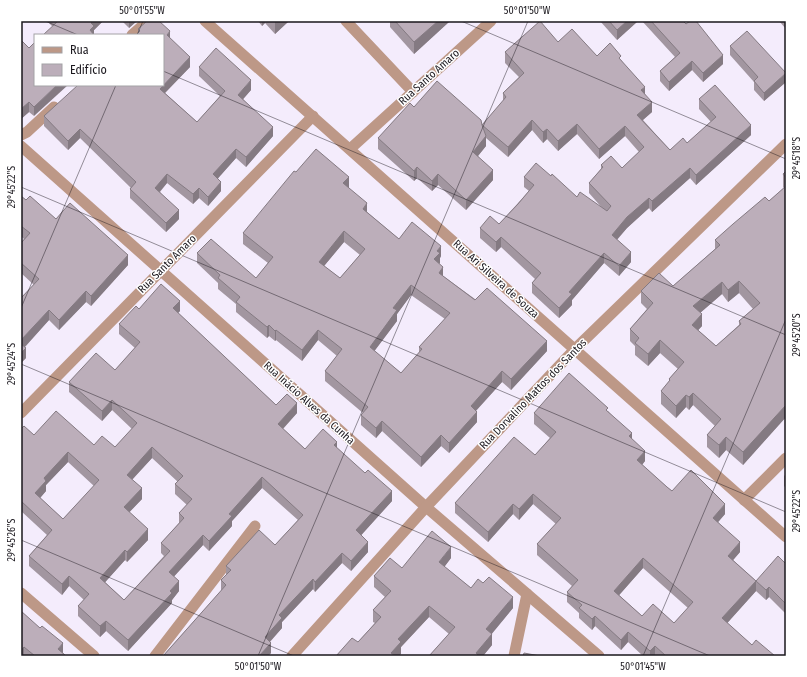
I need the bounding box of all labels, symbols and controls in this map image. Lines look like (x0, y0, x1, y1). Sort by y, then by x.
text: 50°01'55"W (119, 5, 165, 17)
text: 50°01'50"W (504, 5, 551, 17)
legend (34, 34, 164, 86)
text: Rua (70, 43, 89, 57)
street label: Rua Santo Amaro (396, 46, 462, 108)
text: Edifício (70, 63, 107, 77)
text: 29°45'18"S (791, 137, 803, 179)
text: 29°45'22"S (6, 166, 18, 208)
street label: Rua Santo Amaro (135, 232, 199, 296)
street label: Rua Ari Silveira de Souza (450, 237, 542, 321)
text: 29°45'20"S (791, 313, 803, 357)
street label: Rua Dorvalino Mattos dos Santos (477, 336, 589, 452)
text: 29°45'24"S (6, 343, 18, 385)
street label: Rua Inácio Alves da Cunha (261, 359, 357, 447)
text: 29°45'22"S (791, 490, 803, 532)
text: 29°45'26"S (6, 519, 18, 561)
text: 50°01'50"W (235, 661, 282, 673)
text: 50°01'45"W (620, 661, 666, 673)

